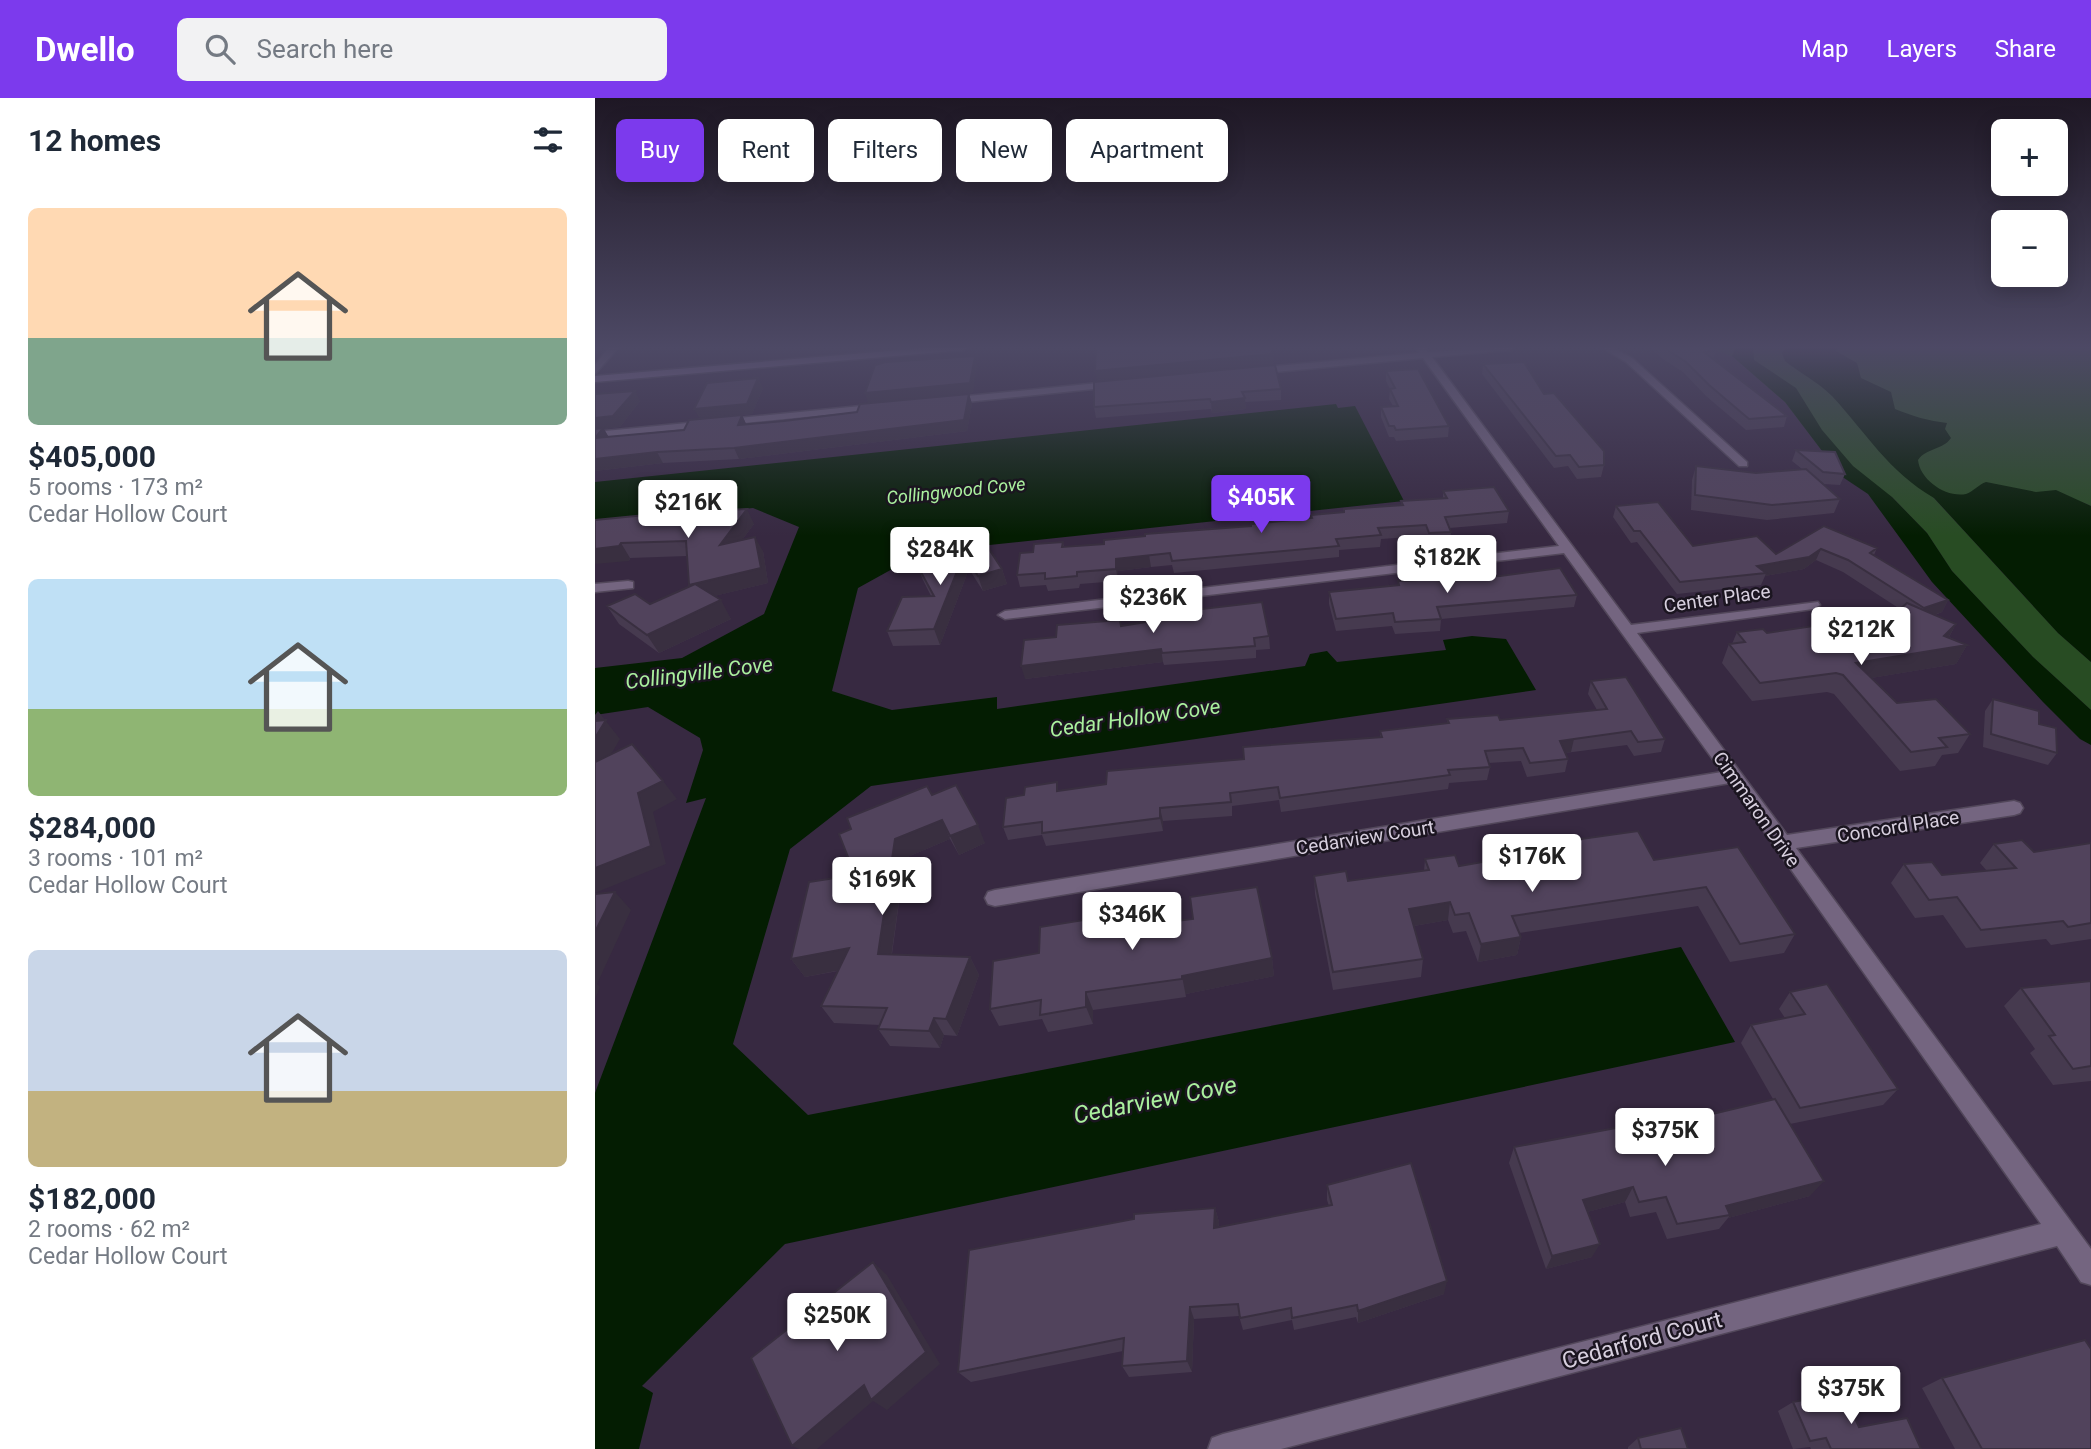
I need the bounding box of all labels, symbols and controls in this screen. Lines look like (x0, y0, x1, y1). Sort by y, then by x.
search box (177, 18, 667, 81)
text: Dwello (35, 30, 135, 69)
icon: search (201, 30, 239, 68)
text: Search here (257, 34, 393, 64)
text: Map (1801, 35, 1849, 63)
text: Layers (1887, 35, 1957, 63)
text: Share (1995, 35, 2056, 63)
chip: Buy (616, 119, 704, 182)
chip: Rent (718, 119, 814, 182)
chip: Filters (828, 119, 942, 182)
chip: New (956, 119, 1052, 182)
chip: Apartment (1066, 119, 1228, 182)
map controls (1991, 119, 2068, 287)
button: + (1991, 119, 2068, 196)
icon: filters (529, 121, 567, 159)
text: 12 homes (28, 123, 161, 158)
button: − (1991, 210, 2068, 287)
icon: home (235, 253, 361, 379)
text: $405,000 (28, 439, 156, 474)
water label: Collingwood Cove (885, 473, 1026, 508)
text: 5 rooms · 173 m² (28, 474, 203, 501)
pin: $405K (1212, 476, 1310, 535)
pin: $216K (639, 480, 737, 540)
text: $405K (1227, 484, 1295, 511)
text: $216K (654, 489, 722, 516)
text: Cedar Hollow Court (28, 501, 228, 528)
pin: $284K (891, 528, 989, 587)
text: $284K (906, 536, 974, 563)
pin: $182K (1398, 536, 1496, 595)
text: $182K (1413, 544, 1481, 571)
pin: $236K (1104, 575, 1202, 635)
street label: Center Place (1662, 580, 1772, 617)
text: $236K (1119, 584, 1187, 611)
pin: $212K (1812, 608, 1910, 667)
text: $212K (1827, 616, 1895, 643)
icon: home (235, 624, 361, 750)
water label: Collingville Cove (624, 652, 774, 694)
water label: Cedar Hollow Cove (1048, 694, 1222, 742)
street label: Cimmaron Drive (1708, 747, 1805, 871)
street label: Concord Place (1835, 806, 1961, 847)
text: $284,000 (28, 810, 156, 845)
street label: Cedarview Court (1294, 815, 1436, 860)
pin: $176K (1483, 834, 1581, 894)
text: $176K (1498, 843, 1566, 870)
text: 3 rooms · 101 m² (28, 845, 203, 872)
pin: $169K (833, 858, 931, 917)
text: $169K (848, 866, 916, 893)
text: Cedar Hollow Court (28, 872, 228, 899)
pin: $346K (1083, 892, 1181, 952)
text: $346K (1098, 901, 1166, 928)
icon: home (235, 995, 361, 1121)
water label: Cedarview Cove (1071, 1070, 1239, 1130)
pin: $375K (1616, 1108, 1714, 1168)
text: $375K (1631, 1117, 1699, 1144)
text: $182,000 (28, 1181, 156, 1216)
text: 2 rooms · 62 m² (28, 1216, 190, 1243)
text: Cedar Hollow Court (28, 1243, 228, 1270)
pin: $250K (788, 1294, 886, 1353)
text: $250K (803, 1302, 871, 1329)
street label: Cedarford Court (1559, 1306, 1725, 1375)
pin: $375K (1802, 1366, 1900, 1426)
text: $375K (1817, 1375, 1885, 1402)

